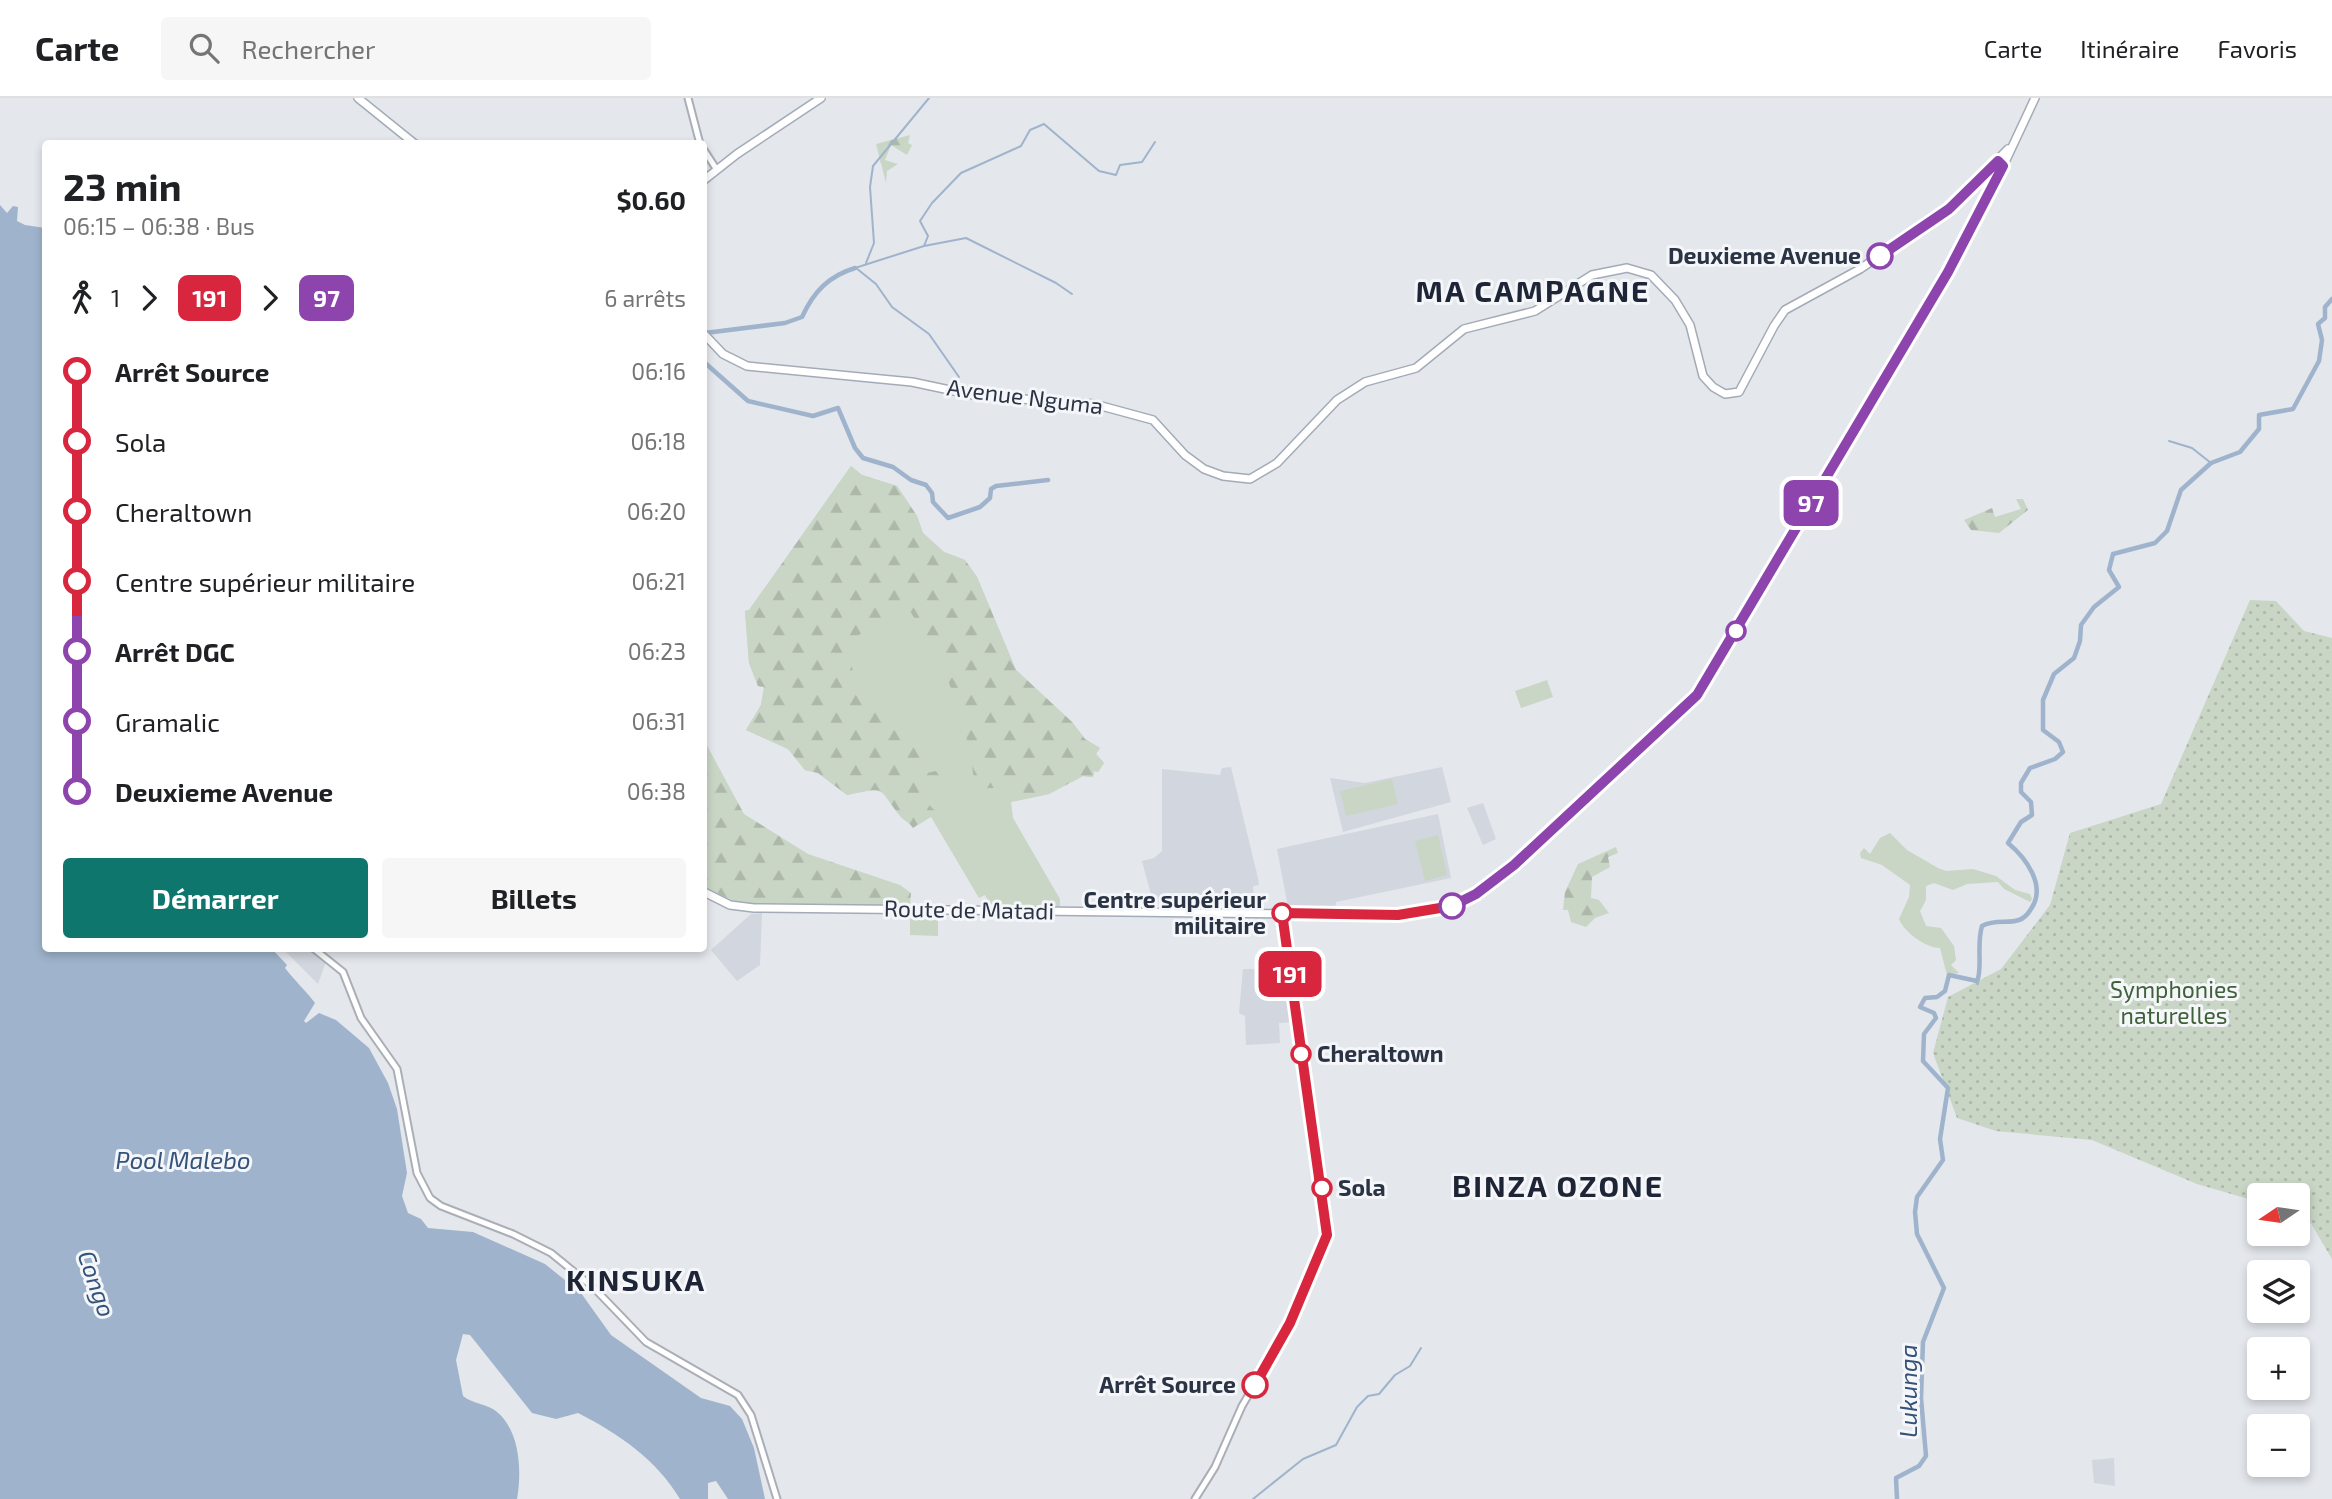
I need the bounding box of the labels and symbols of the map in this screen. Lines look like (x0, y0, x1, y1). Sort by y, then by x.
place label: Deuxieme Avenue (1668, 241, 1861, 269)
marker: Deuxieme Avenue (1867, 243, 1893, 269)
district label: MA CAMPAGNE (1416, 272, 1650, 308)
street label: Avenue Nguma (945, 373, 1105, 419)
line badge: 97 (1780, 480, 1842, 526)
unlabelled marker (1726, 621, 1746, 641)
place label: Centre supérieur militaire (1083, 885, 1266, 939)
unlabelled marker (1439, 893, 1465, 919)
street label: Route de Matadi (884, 894, 1054, 924)
marker: Centre supérieur militaire (1272, 903, 1292, 923)
line badge: 191 (1250, 951, 1330, 997)
park label: Symphonies naturelles (2110, 975, 2238, 1029)
place label: Cheraltown (1317, 1039, 1444, 1067)
marker: Cheraltown (1291, 1044, 1311, 1064)
water label: Pool Malebo (116, 1145, 250, 1174)
district label: BINZA OZONE (1452, 1167, 1664, 1203)
place label: Sola (1338, 1173, 1386, 1201)
marker: Sola (1312, 1178, 1332, 1198)
north arrow (2247, 1183, 2310, 1246)
water label: Congo (73, 1247, 122, 1320)
district label: KINSUKA (566, 1261, 706, 1297)
water label: Lukunga (1893, 1344, 1922, 1438)
place label: Arrêt Source (1099, 1370, 1236, 1398)
marker: Arrêt Source (1242, 1372, 1268, 1398)

